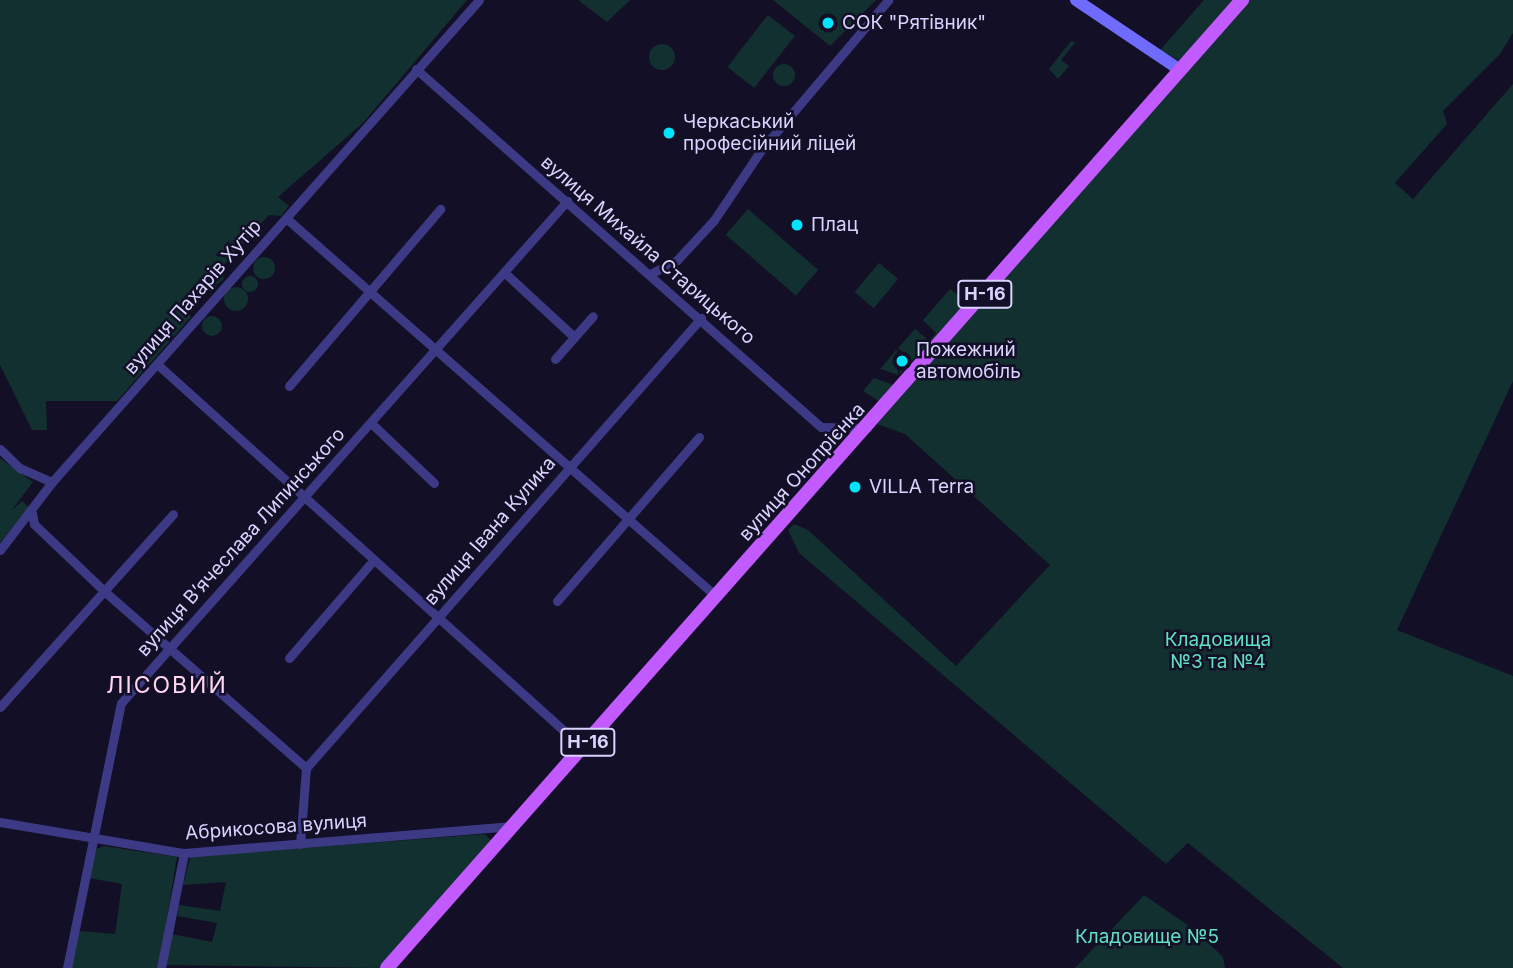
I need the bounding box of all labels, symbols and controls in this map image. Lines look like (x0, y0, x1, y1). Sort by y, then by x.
place label: СОК "Рятівник" (842, 12, 986, 34)
marker: СОК "Рятівник" (820, 15, 836, 31)
place label: Черкаський професійний ліцей (683, 111, 856, 155)
marker: Черкаський професійний ліцей (661, 125, 677, 141)
street label: вулиця Михайла Старицького (536, 151, 760, 349)
place label: Плац (811, 214, 858, 236)
street label: вулиця Пахарів Хутір (120, 215, 266, 379)
marker: Плац (789, 217, 805, 233)
road number: Н-16 (957, 280, 1013, 308)
place label: Пожежний автомобіль (916, 339, 1021, 383)
marker: Пожежний автомобіль (894, 353, 910, 369)
street label: вулиця Онопрієнка (734, 398, 870, 546)
street label: вулиця Вʼячеслава Липинського (132, 423, 350, 661)
street label: вулиця Івана Кулика (420, 452, 560, 610)
place label: VILLA Terra (869, 476, 974, 498)
marker: VILLA Terra (847, 479, 863, 495)
park label: Кладовища №3 та №4 (1165, 629, 1271, 673)
district label: ЛІСОВИЙ (107, 671, 227, 699)
road number: Н-16 (560, 728, 616, 756)
street label: Абрикосова вулиця (184, 809, 368, 845)
park label: Кладовище №5 (1075, 926, 1219, 948)

